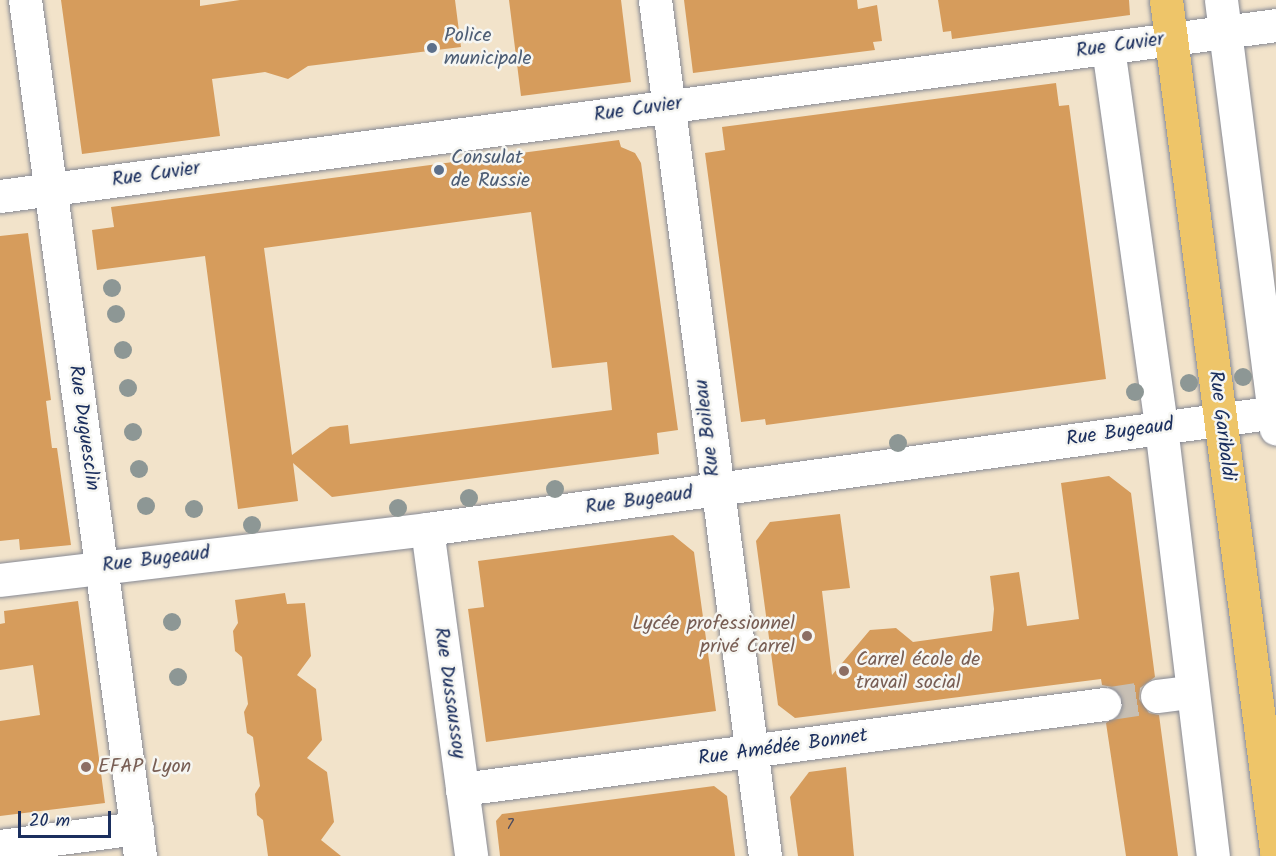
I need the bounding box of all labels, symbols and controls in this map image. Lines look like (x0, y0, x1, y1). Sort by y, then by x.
place label: Police municipale (444, 24, 531, 71)
street label: Rue Cuvier (1074, 28, 1166, 64)
marker: Police municipale (425, 41, 439, 55)
street label: Rue Cuvier (592, 92, 684, 128)
place label: Consulat de Russie (451, 146, 530, 193)
street label: Rue Cuvier (110, 157, 202, 193)
marker: Consulat de Russie (432, 163, 446, 177)
street label: Rue Duguesclin (62, 364, 104, 492)
street label: Rue Garibaldi (1202, 370, 1240, 482)
street label: Rue Boileau (690, 378, 726, 478)
street label: Rue Bugeaud (1065, 414, 1175, 452)
street label: Rue Bugeaud (584, 482, 694, 520)
street label: Rue Bugeaud (101, 541, 211, 579)
place label: Lycée professionnel privé Carrel (632, 612, 795, 659)
street label: Rue Dussaussoy (428, 626, 470, 760)
marker: Lycée professionnel privé Carrel (800, 629, 814, 643)
place label: Carrel école de travail social (856, 648, 980, 695)
marker: Carrel école de travail social (837, 664, 851, 678)
street label: Rue Amédée Bonnet (697, 724, 869, 772)
place label: EFAP Lyon (98, 755, 191, 779)
marker: EFAP Lyon (79, 760, 93, 774)
scale bar (21, 799, 114, 837)
text: 20 m (29, 807, 70, 836)
house number: 7 (506, 815, 514, 835)

